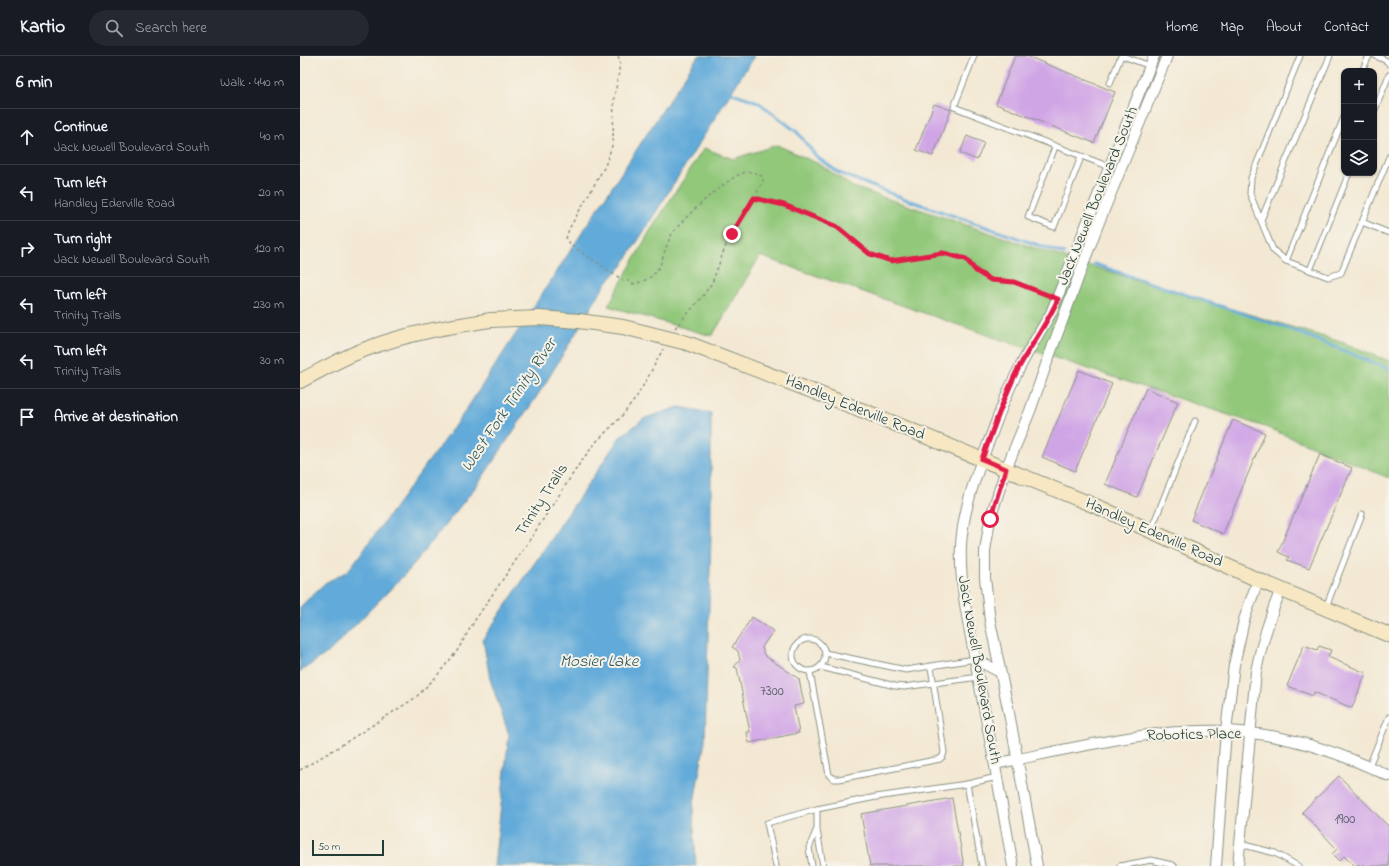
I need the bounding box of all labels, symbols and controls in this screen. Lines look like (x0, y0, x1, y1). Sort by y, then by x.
search box (89, 10, 369, 46)
text: Kartio (20, 14, 65, 41)
icon: search (103, 17, 125, 39)
text: Search here (135, 17, 207, 39)
text: Home (1166, 17, 1198, 38)
text: Map (1220, 17, 1244, 38)
text: About (1266, 17, 1302, 38)
text: Contact (1324, 17, 1369, 38)
map controls (1341, 68, 1377, 176)
button: + (1341, 68, 1377, 104)
text: 6 min (16, 70, 52, 95)
text: Walk · 440 m (220, 73, 284, 92)
street label: Jack Newell Boulevard South (1051, 103, 1145, 289)
button: − (1341, 104, 1377, 140)
text: Continue (54, 116, 108, 138)
icon: ahead (16, 126, 38, 148)
text: 40 m (260, 127, 284, 146)
text: Jack Newell Boulevard South (54, 138, 209, 157)
button: layers (1341, 140, 1377, 176)
text: Turn left (54, 172, 107, 194)
icon: left (16, 182, 38, 204)
text: 20 m (259, 183, 284, 202)
text: Handley Ederville Road (54, 194, 175, 213)
route end (723, 225, 741, 243)
text: Turn right (54, 228, 112, 250)
icon: right (16, 238, 38, 260)
text: 120 m (254, 239, 284, 258)
text: Jack Newell Boulevard South (54, 250, 209, 269)
text: Turn left (54, 284, 107, 306)
icon: left (16, 294, 38, 316)
text: 230 m (253, 295, 284, 314)
text: Trinity Trails (54, 306, 121, 325)
water label: West Fork Trinity River (455, 331, 565, 477)
text: Turn left (54, 340, 107, 362)
icon: left (16, 350, 38, 372)
text: 30 m (260, 351, 284, 370)
text: Trinity Trails (54, 362, 121, 381)
street label: Handley Ederville Road (782, 369, 928, 447)
icon: arrive (16, 406, 38, 428)
text: Arrive at destination (54, 406, 178, 428)
street label: Trinity Trails (509, 459, 575, 541)
street label: Handley Ederville Road (1081, 492, 1227, 574)
route start (981, 510, 999, 528)
street label: Jack Newell Boulevard South (951, 574, 1007, 766)
water label: Mosier Lake (560, 649, 640, 674)
house number: 7300 (760, 681, 784, 702)
street label: Robotics Place (1146, 722, 1242, 748)
house number: 1900 (1335, 809, 1355, 830)
scale bar (312, 838, 384, 857)
text: 50 m (318, 839, 340, 855)

